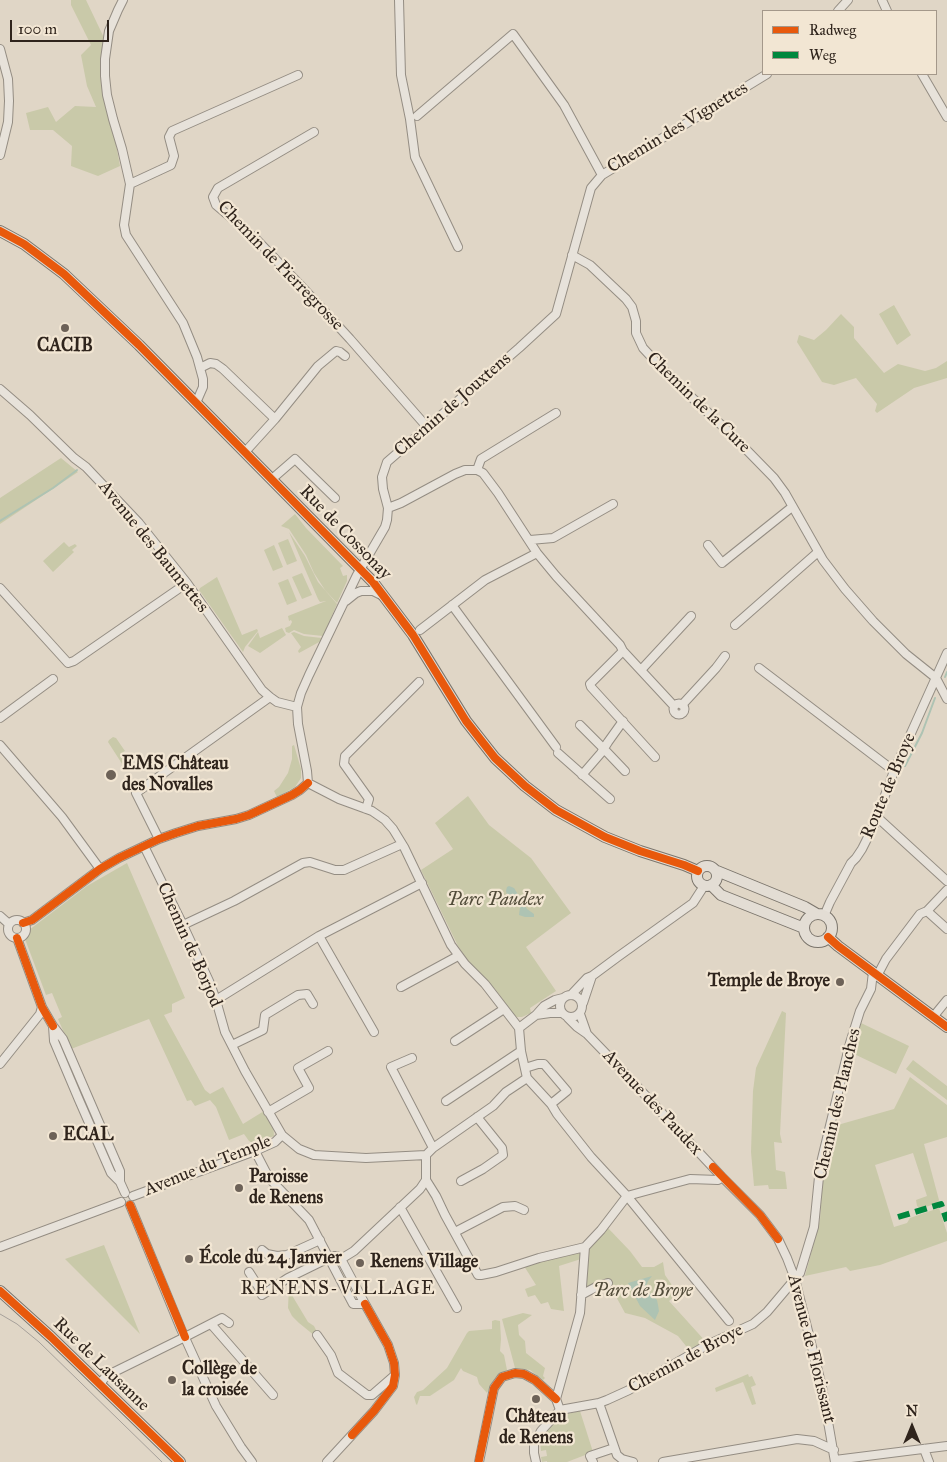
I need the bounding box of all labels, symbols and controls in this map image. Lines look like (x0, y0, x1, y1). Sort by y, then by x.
scale bar (12, 10, 111, 42)
legend (762, 10, 937, 75)
text: 100 m (18, 20, 57, 38)
text: Radweg (809, 21, 856, 39)
text: Weg (809, 46, 836, 64)
street label: Chemin des Vignettes (604, 77, 752, 179)
street label: Chemin de Pierregrosse (212, 197, 348, 335)
marker: CACIB (59, 322, 71, 334)
place label: CACIB (37, 336, 93, 358)
street label: Chemin de Jouxtens (390, 348, 516, 462)
street label: Chemin de la Cure (642, 348, 754, 458)
street label: Avenue des Baumettes (93, 477, 213, 617)
street label: Rue de Cossonay (294, 481, 396, 585)
street label: Route de Broye (857, 730, 921, 842)
place label: EMS Château des Novalles (122, 754, 229, 796)
marker: EMS Château des Novalles (104, 768, 118, 782)
street label: Chemin de Borjod (152, 879, 226, 1011)
park label: Parc Paudex (447, 890, 543, 912)
place label: Temple de Broye (708, 971, 830, 993)
marker: Temple de Broye (834, 976, 846, 988)
street label: Chemin des Planches (810, 1026, 866, 1182)
street label: Avenue des Paudex (598, 1046, 706, 1160)
place label: ECAL (63, 1125, 114, 1147)
marker: ECAL (47, 1130, 59, 1142)
street label: Avenue du Temple (141, 1131, 275, 1201)
place label: Paroisse de Renens (249, 1167, 323, 1210)
marker: Paroisse de Renens (233, 1182, 245, 1194)
place label: École du 24 Janvier (199, 1248, 342, 1270)
place label: Renens Village (370, 1252, 478, 1274)
marker: École du 24 Janvier (183, 1253, 195, 1265)
marker: Renens Village (354, 1257, 366, 1269)
street label: Avenue de Florissant (782, 1272, 840, 1426)
district label: RENENS-VILLAGE (239, 1278, 437, 1300)
park label: Parc de Broye (593, 1281, 693, 1303)
street label: Rue de Lausanne (48, 1314, 154, 1416)
street label: Chemin de Broye (625, 1320, 747, 1398)
place label: Collège de la croisée (182, 1359, 257, 1402)
marker: Collège de la croisée (166, 1374, 178, 1386)
marker: Château de Renens (530, 1393, 542, 1405)
north arrow (887, 1402, 937, 1452)
text: N (906, 1403, 918, 1420)
place label: Château de Renens (499, 1407, 573, 1450)

